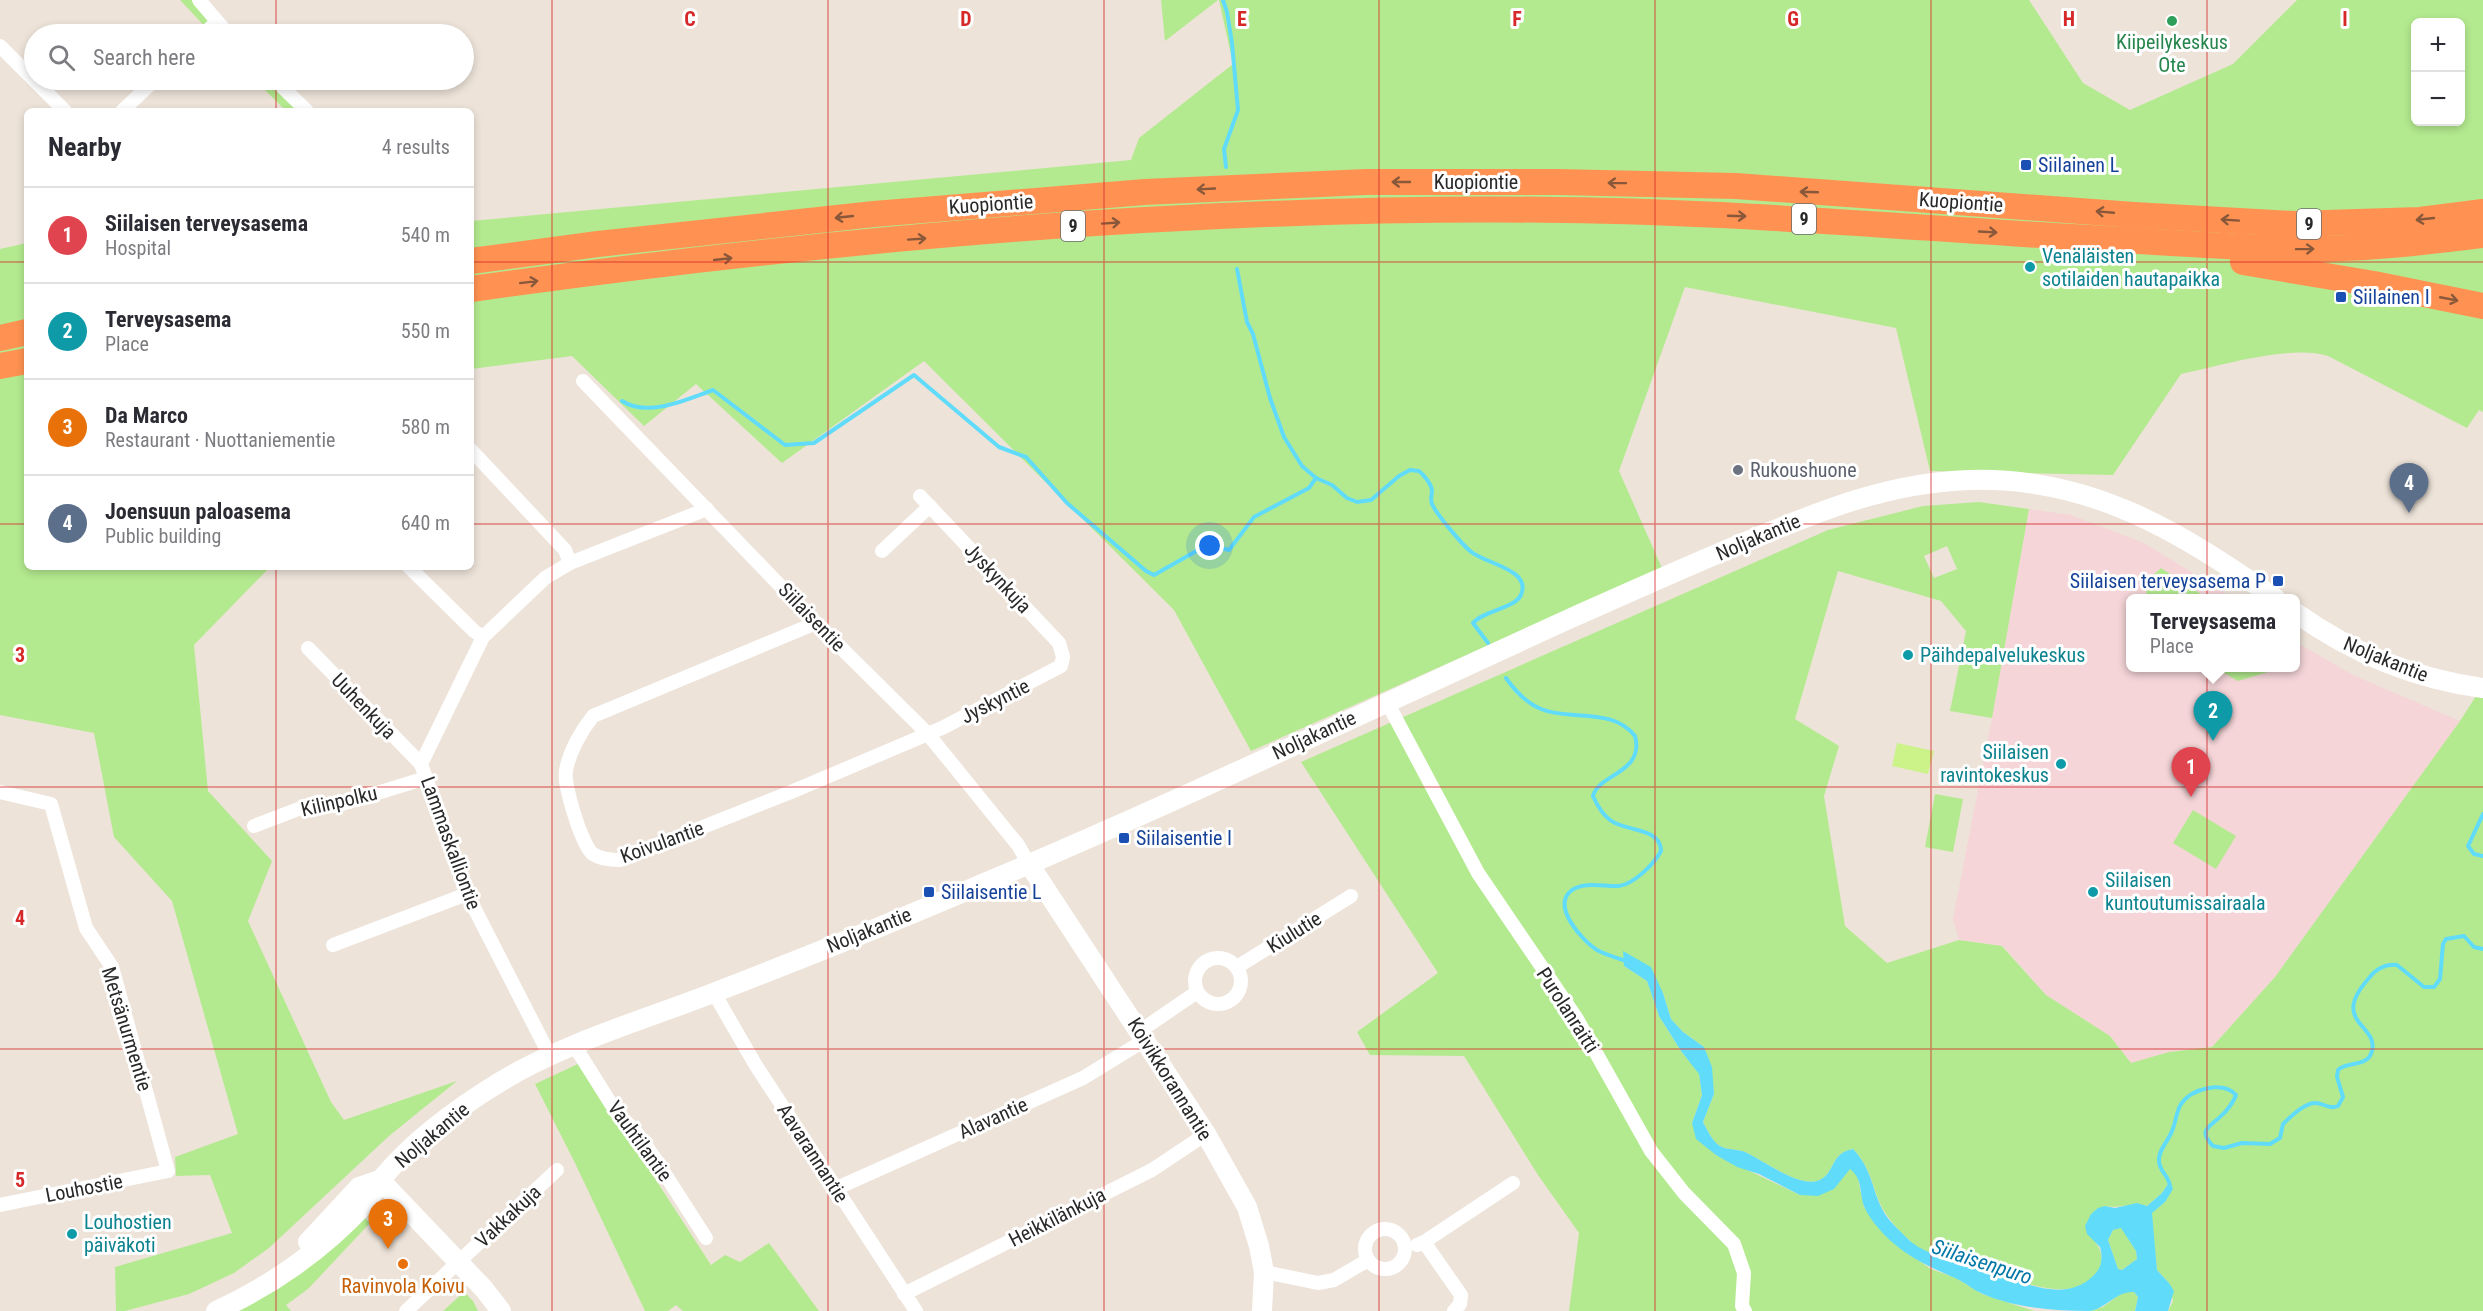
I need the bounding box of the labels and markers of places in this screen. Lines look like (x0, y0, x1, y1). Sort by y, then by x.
marker: Kiipeilykeskus Ote (2165, 14, 2179, 28)
place label: Kiipeilykeskus Ote (2116, 30, 2228, 77)
place label: Siilainen L (2038, 153, 2119, 177)
marker: Siilainen L (2019, 158, 2033, 172)
place label: Venäläisten sotilaiden hautapaikka (2042, 244, 2220, 291)
marker: Venäläisten sotilaiden hautapaikka (2023, 260, 2037, 274)
place label: Siilainen I (2353, 285, 2430, 309)
marker: Siilainen I (2334, 290, 2348, 304)
place label: Rukoushuone (1750, 458, 1857, 482)
marker: Rukoushuone (1731, 463, 1745, 477)
pin: 4 (2390, 464, 2428, 513)
place label: Siilaisen terveysasema P (2070, 569, 2266, 593)
marker: Siilaisen terveysasema P (2271, 574, 2285, 588)
place label: Päihdepalvelukeskus (1920, 643, 2085, 667)
marker: Päihdepalvelukeskus (1901, 648, 1915, 662)
pin: 2 (2194, 692, 2232, 741)
place label: Siilaisen ravintokeskus (1940, 740, 2049, 787)
pin: 1 (2172, 748, 2210, 797)
marker: Siilaisen ravintokeskus (2054, 757, 2068, 771)
place label: Siilaisentie I (1136, 826, 1232, 850)
marker: Siilaisentie I (1117, 831, 1131, 845)
place label: Siilaisen kuntoutumissairaala (2105, 868, 2265, 915)
place label: Siilaisentie L (941, 880, 1041, 904)
marker: Siilaisentie L (922, 885, 936, 899)
marker: Siilaisen kuntoutumissairaala (2086, 885, 2100, 899)
pin: 3 (368, 1200, 408, 1249)
place label: Louhostien päiväkoti (84, 1210, 172, 1257)
marker: Louhostien päiväkoti (65, 1227, 79, 1241)
marker: Ravinvola Koivu (396, 1257, 410, 1271)
place label: Ravinvola Koivu (341, 1274, 465, 1298)

